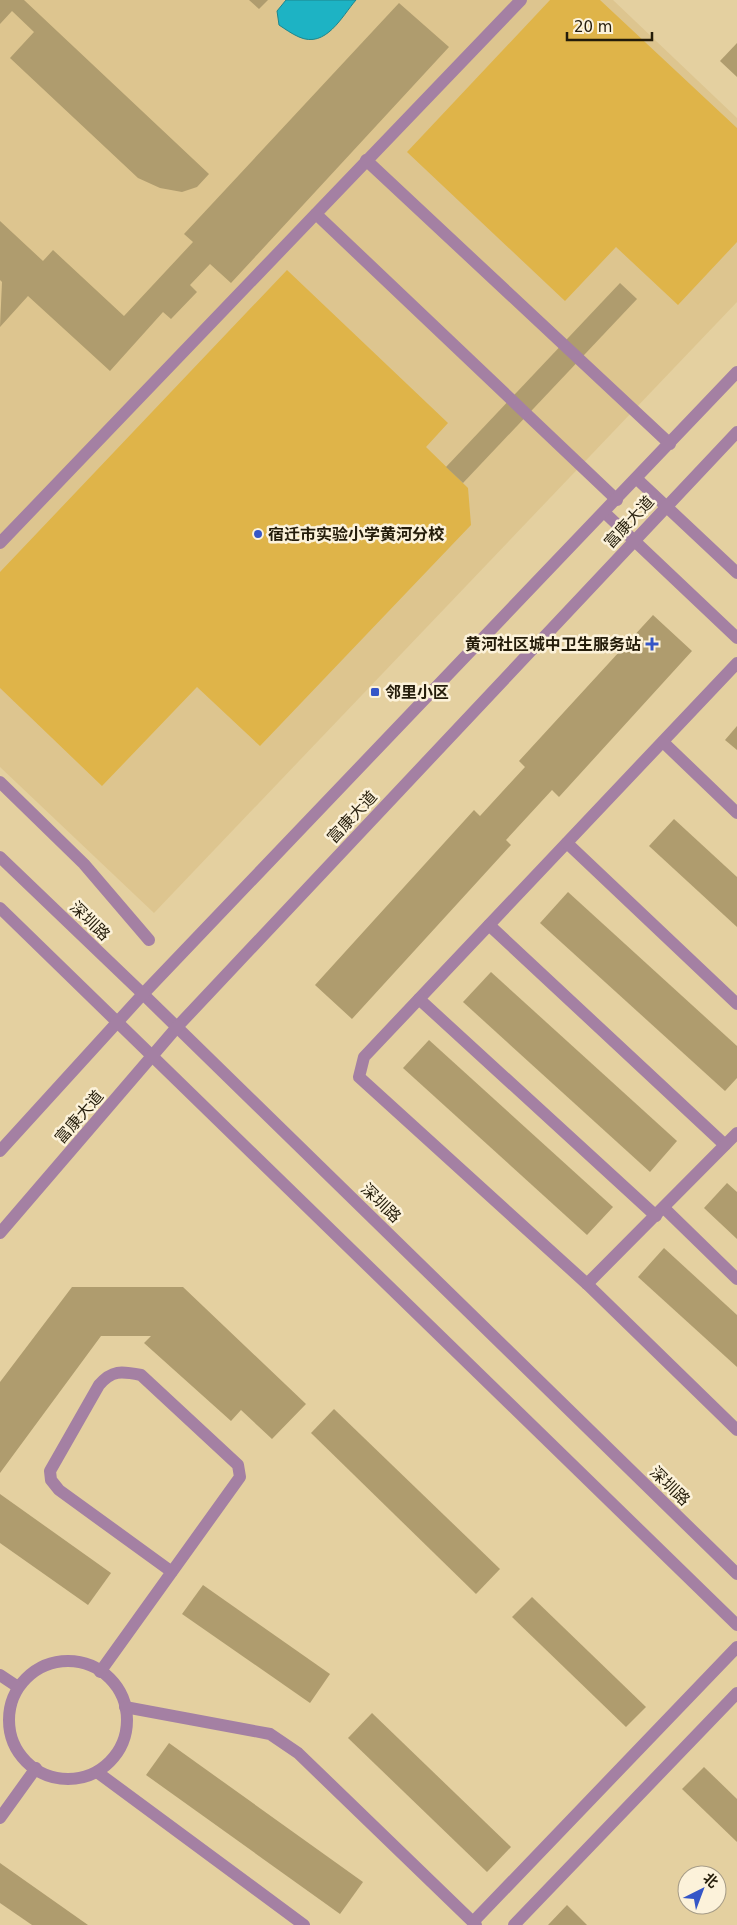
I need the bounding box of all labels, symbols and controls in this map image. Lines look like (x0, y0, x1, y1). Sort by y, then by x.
scale bar (567, 10, 652, 42)
text: 20 m (574, 18, 612, 36)
street label: 富康大道 (600, 492, 658, 552)
place label: 宿迁市实验小学黄河分校 (268, 525, 445, 544)
marker: 宿迁市实验小学黄河分校 (252, 528, 264, 540)
place label: 黄河社区城中卫生服务站 (465, 635, 641, 654)
marker: 黄河社区城中卫生服务站 (645, 637, 659, 651)
place label: 邻里小区 (385, 683, 449, 702)
marker: 邻里小区 (369, 686, 381, 698)
street label: 富康大道 (323, 787, 381, 847)
street label: 深圳路 (66, 897, 114, 945)
street label: 富康大道 (51, 1087, 107, 1147)
street label: 深圳路 (357, 1179, 405, 1227)
street label: 深圳路 (646, 1462, 694, 1510)
north arrow (677, 1865, 727, 1915)
text: 北 (700, 1870, 721, 1891)

